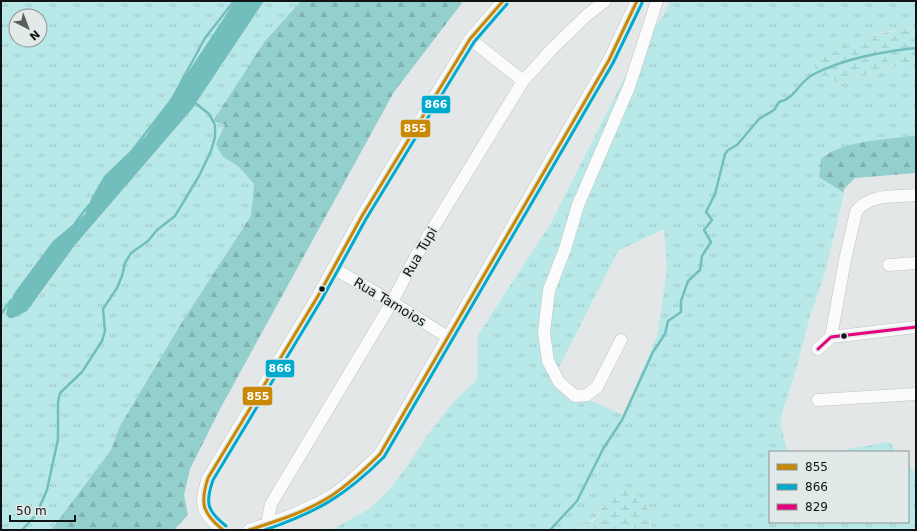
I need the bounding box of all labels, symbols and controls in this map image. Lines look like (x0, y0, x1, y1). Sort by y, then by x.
north arrow (8, 8, 48, 48)
text: N (27, 27, 42, 43)
line badge: 866 (421, 95, 451, 114)
text: 866 (425, 98, 448, 111)
line badge: 855 (400, 119, 431, 138)
text: 855 (404, 122, 426, 135)
street label: Rua Tupi (400, 224, 440, 280)
street label: Rua Tamoios (351, 275, 429, 330)
unlabelled marker (317, 284, 327, 294)
unlabelled marker (839, 331, 849, 341)
line badge: 866 (265, 359, 295, 378)
text: 866 (269, 362, 292, 375)
line badge: 855 (242, 386, 273, 406)
text: 855 (247, 390, 269, 403)
legend (769, 451, 909, 523)
text: 855 (805, 460, 828, 474)
text: 866 (805, 480, 828, 494)
scale bar (10, 497, 75, 523)
text: 829 (805, 500, 828, 514)
text: 50 m (16, 504, 47, 518)

